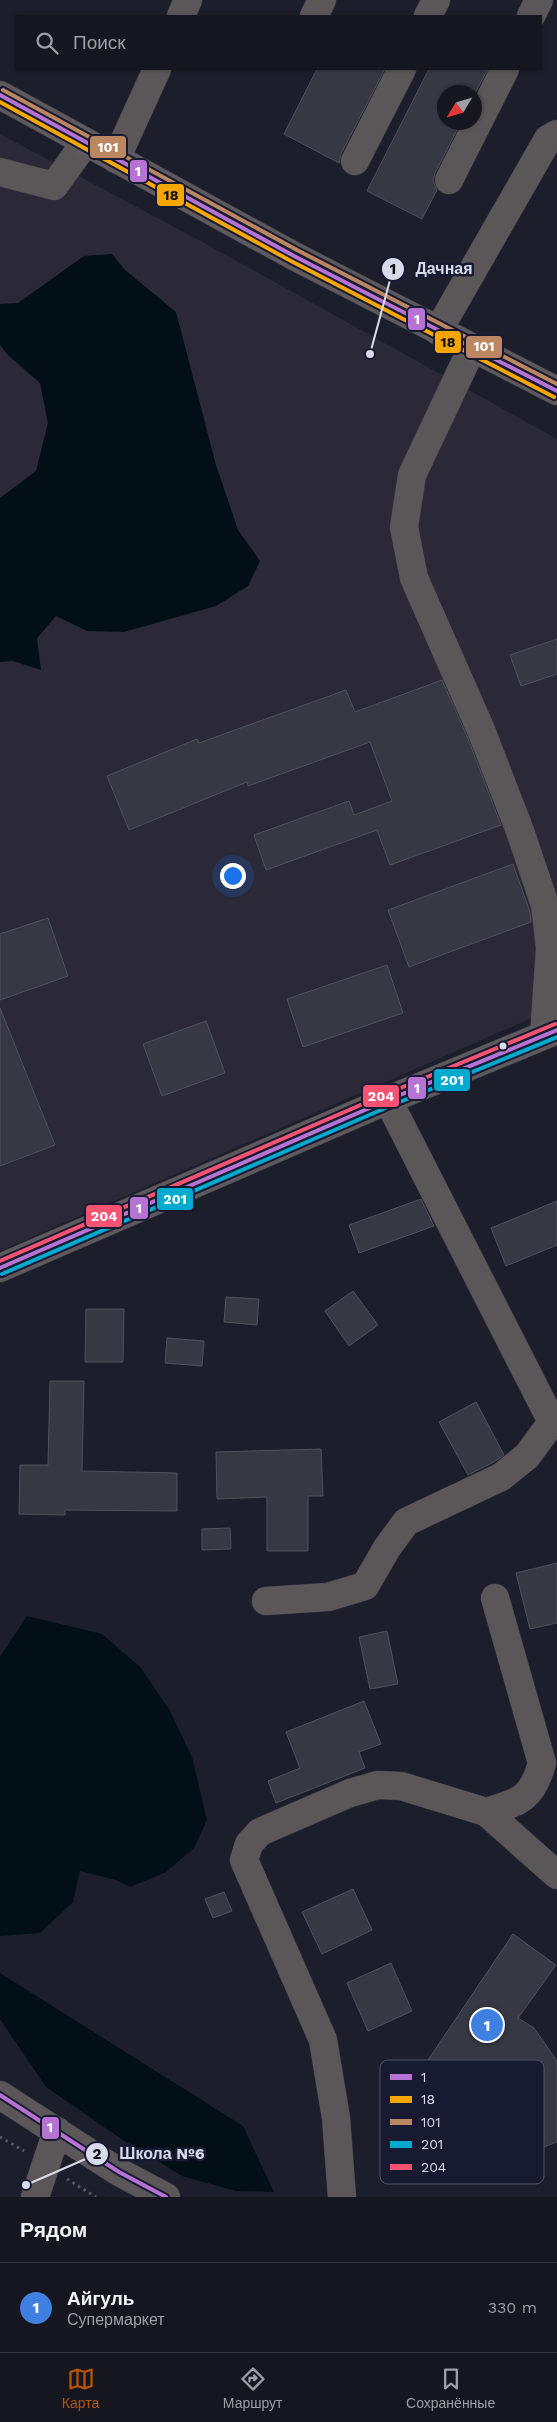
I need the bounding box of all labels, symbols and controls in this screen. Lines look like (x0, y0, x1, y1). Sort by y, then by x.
search box (15, 15, 542, 70)
icon: search (33, 29, 61, 57)
text: Поиск (73, 31, 126, 54)
north arrow (437, 85, 482, 130)
line badge: 101 (89, 135, 127, 159)
text: 101 (97, 139, 119, 155)
line badge: 1 (129, 159, 148, 183)
text: 1 (135, 163, 141, 179)
line badge: 18 (156, 183, 185, 207)
text: 18 (164, 187, 179, 203)
callout: Дачная (380, 253, 482, 284)
text: Дачная (415, 259, 473, 278)
text: 1 (390, 260, 396, 278)
line badge: 1 (407, 307, 426, 331)
text: 1 (414, 311, 420, 327)
line badge: 18 (434, 330, 462, 354)
text: 18 (441, 334, 456, 350)
line badge: 101 (465, 335, 503, 359)
text: 101 (473, 338, 495, 354)
your location (220, 863, 246, 889)
unlabelled marker (498, 1041, 508, 1051)
line badge: 201 (433, 1068, 471, 1092)
text: 201 (440, 1072, 464, 1088)
line badge: 1 (407, 1076, 427, 1100)
text: 1 (414, 1080, 420, 1096)
line badge: 204 (362, 1084, 400, 1108)
text: 204 (368, 1088, 394, 1104)
line badge: 201 (156, 1187, 194, 1211)
text: 201 (163, 1191, 187, 1207)
line badge: 1 (129, 1196, 149, 1220)
text: 1 (136, 1200, 142, 1216)
line badge: 204 (85, 1204, 123, 1228)
text: 204 (91, 1208, 117, 1224)
pin: 1 (471, 2006, 503, 2044)
legend (380, 2060, 544, 2184)
text: 1 (421, 2069, 426, 2085)
text: 18 (421, 2091, 435, 2107)
text: 101 (421, 2114, 441, 2130)
line badge: 1 (41, 2116, 60, 2140)
text: 1 (47, 2119, 53, 2135)
text: 201 (421, 2136, 443, 2152)
callout: Школа №6 (84, 2138, 215, 2169)
text: Школа №6 (119, 2144, 205, 2163)
text: 2 (93, 2145, 102, 2163)
text: 204 (421, 2159, 446, 2175)
text: Рядом (20, 2217, 87, 2242)
text: Айгуль (67, 2287, 134, 2310)
text: 1 (33, 2298, 39, 2317)
text: 330 m (488, 2298, 537, 2317)
text: Супермаркет (67, 2310, 165, 2329)
tab: Карта (62, 2365, 99, 2411)
tab: Маршрут (223, 2365, 282, 2411)
tab: Сохранённые (406, 2365, 495, 2411)

